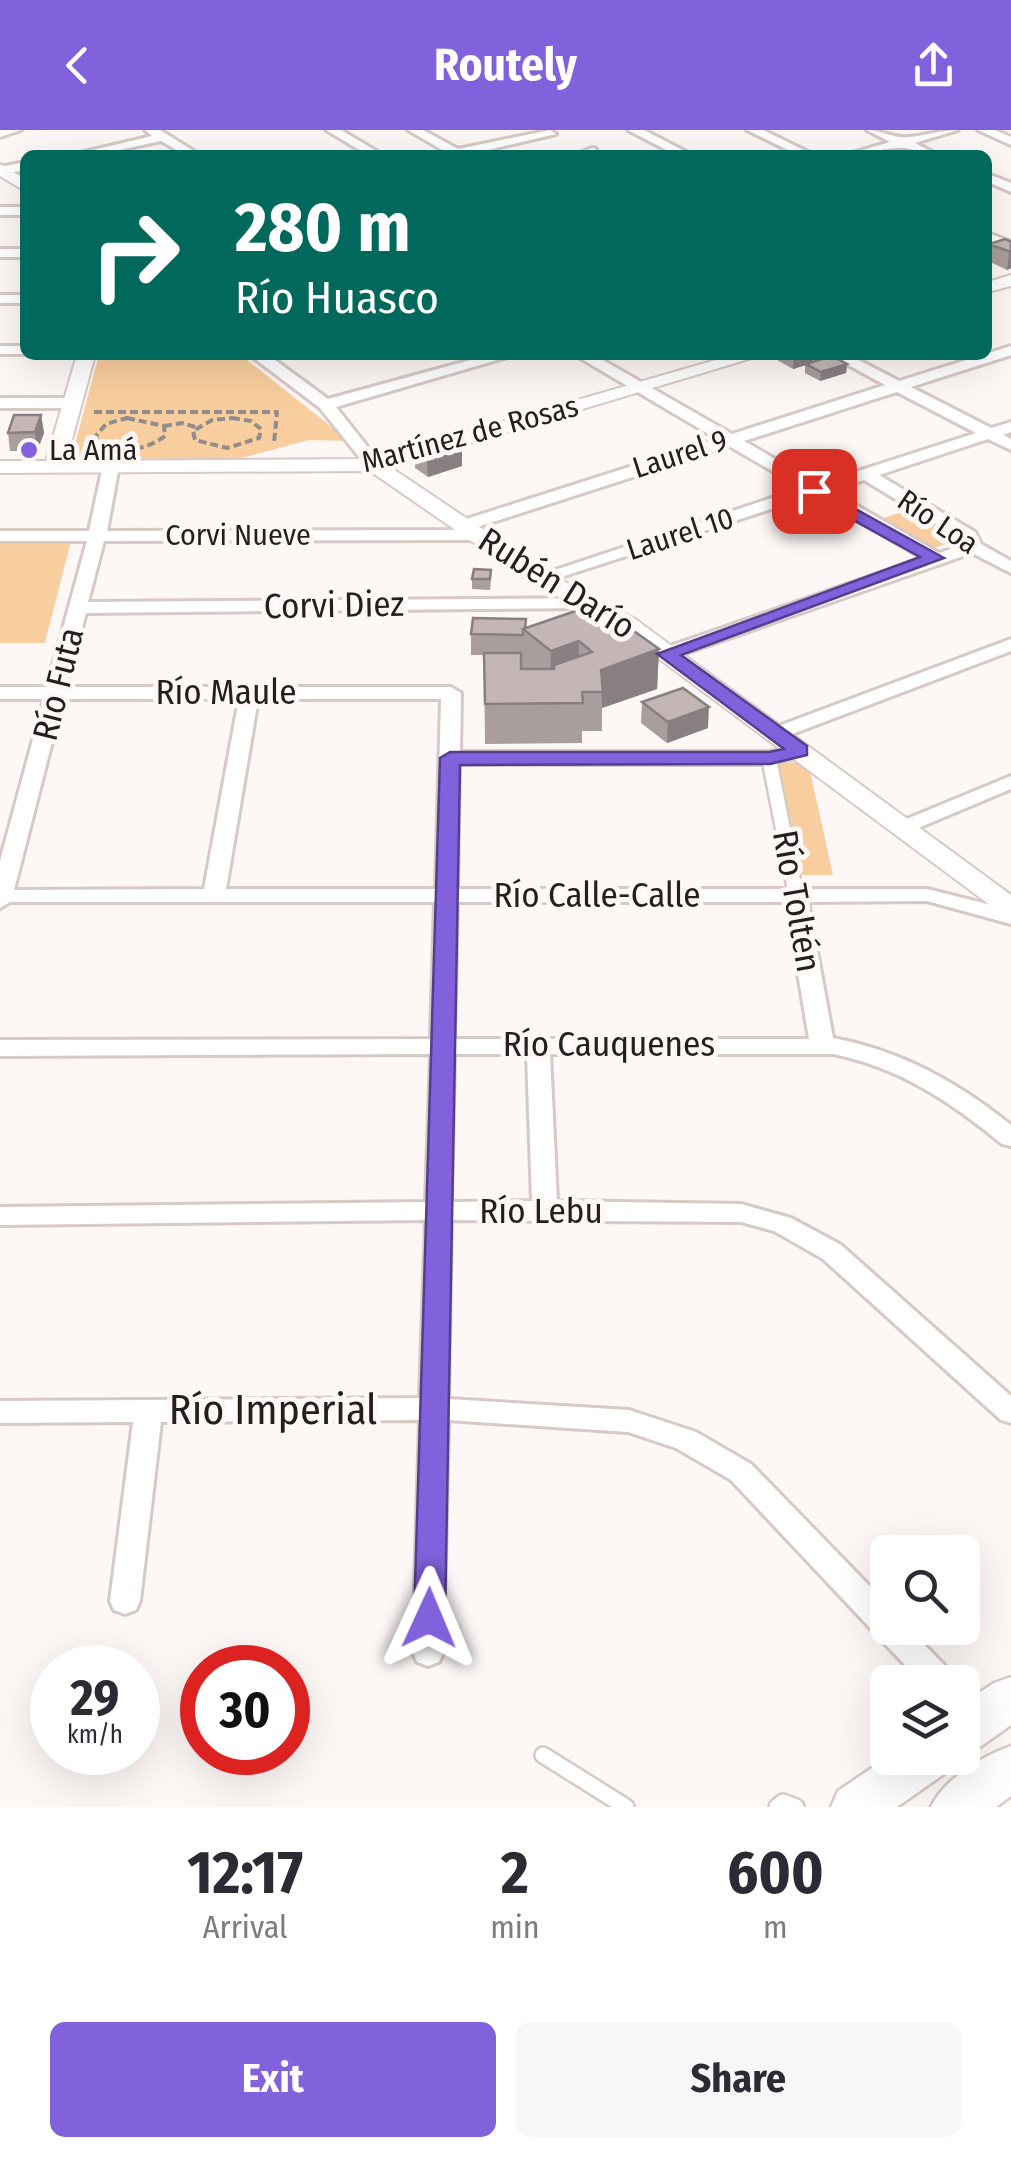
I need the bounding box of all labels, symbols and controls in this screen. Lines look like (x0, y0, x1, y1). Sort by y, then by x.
icon: back (50, 38, 105, 93)
text: Routely (434, 38, 577, 92)
icon: share (906, 38, 961, 93)
text: 280 m (235, 186, 411, 270)
icon: right (70, 190, 200, 320)
text: Río Huasco (235, 271, 439, 325)
street label: Martínez de Rosas (358, 388, 582, 480)
street label: Laurel 9 (628, 422, 732, 486)
place label: La Amá (49, 432, 137, 468)
marker: La Amá (18, 439, 40, 461)
pin (772, 449, 857, 534)
icon: arrive (787, 464, 842, 519)
street label: Río Loa (891, 482, 985, 562)
street label: Laurel 10 (622, 500, 738, 568)
street label: Corvi Nueve (165, 517, 311, 553)
street label: Rubén Darío (471, 518, 643, 648)
street label: Corvi Diez (263, 583, 405, 627)
street label: Río Futa (24, 623, 92, 745)
street label: Río Maule (155, 671, 297, 713)
street label: Río Toltén (764, 827, 830, 975)
street label: Río Calle-Calle (493, 874, 701, 916)
street label: Río Cauquenes (503, 1023, 715, 1065)
street label: Río Lebu (479, 1190, 603, 1232)
street label: Río Imperial (169, 1385, 377, 1435)
map controls (870, 1535, 980, 1775)
button: search (870, 1535, 980, 1645)
position arrow (377, 1566, 481, 1670)
speed limit sign: 30 (180, 1645, 310, 1775)
button: layers (870, 1665, 980, 1775)
text: 29 (71, 1668, 119, 1728)
text: km/h (67, 1720, 123, 1750)
text: 12:17 (187, 1837, 303, 1909)
text: 2 (501, 1837, 529, 1909)
text: 600 (727, 1837, 824, 1909)
text: Arrival (203, 1908, 288, 1946)
text: min (490, 1908, 540, 1946)
text: m (763, 1908, 788, 1946)
button: Exit (50, 2022, 496, 2137)
button: Share (516, 2022, 961, 2137)

